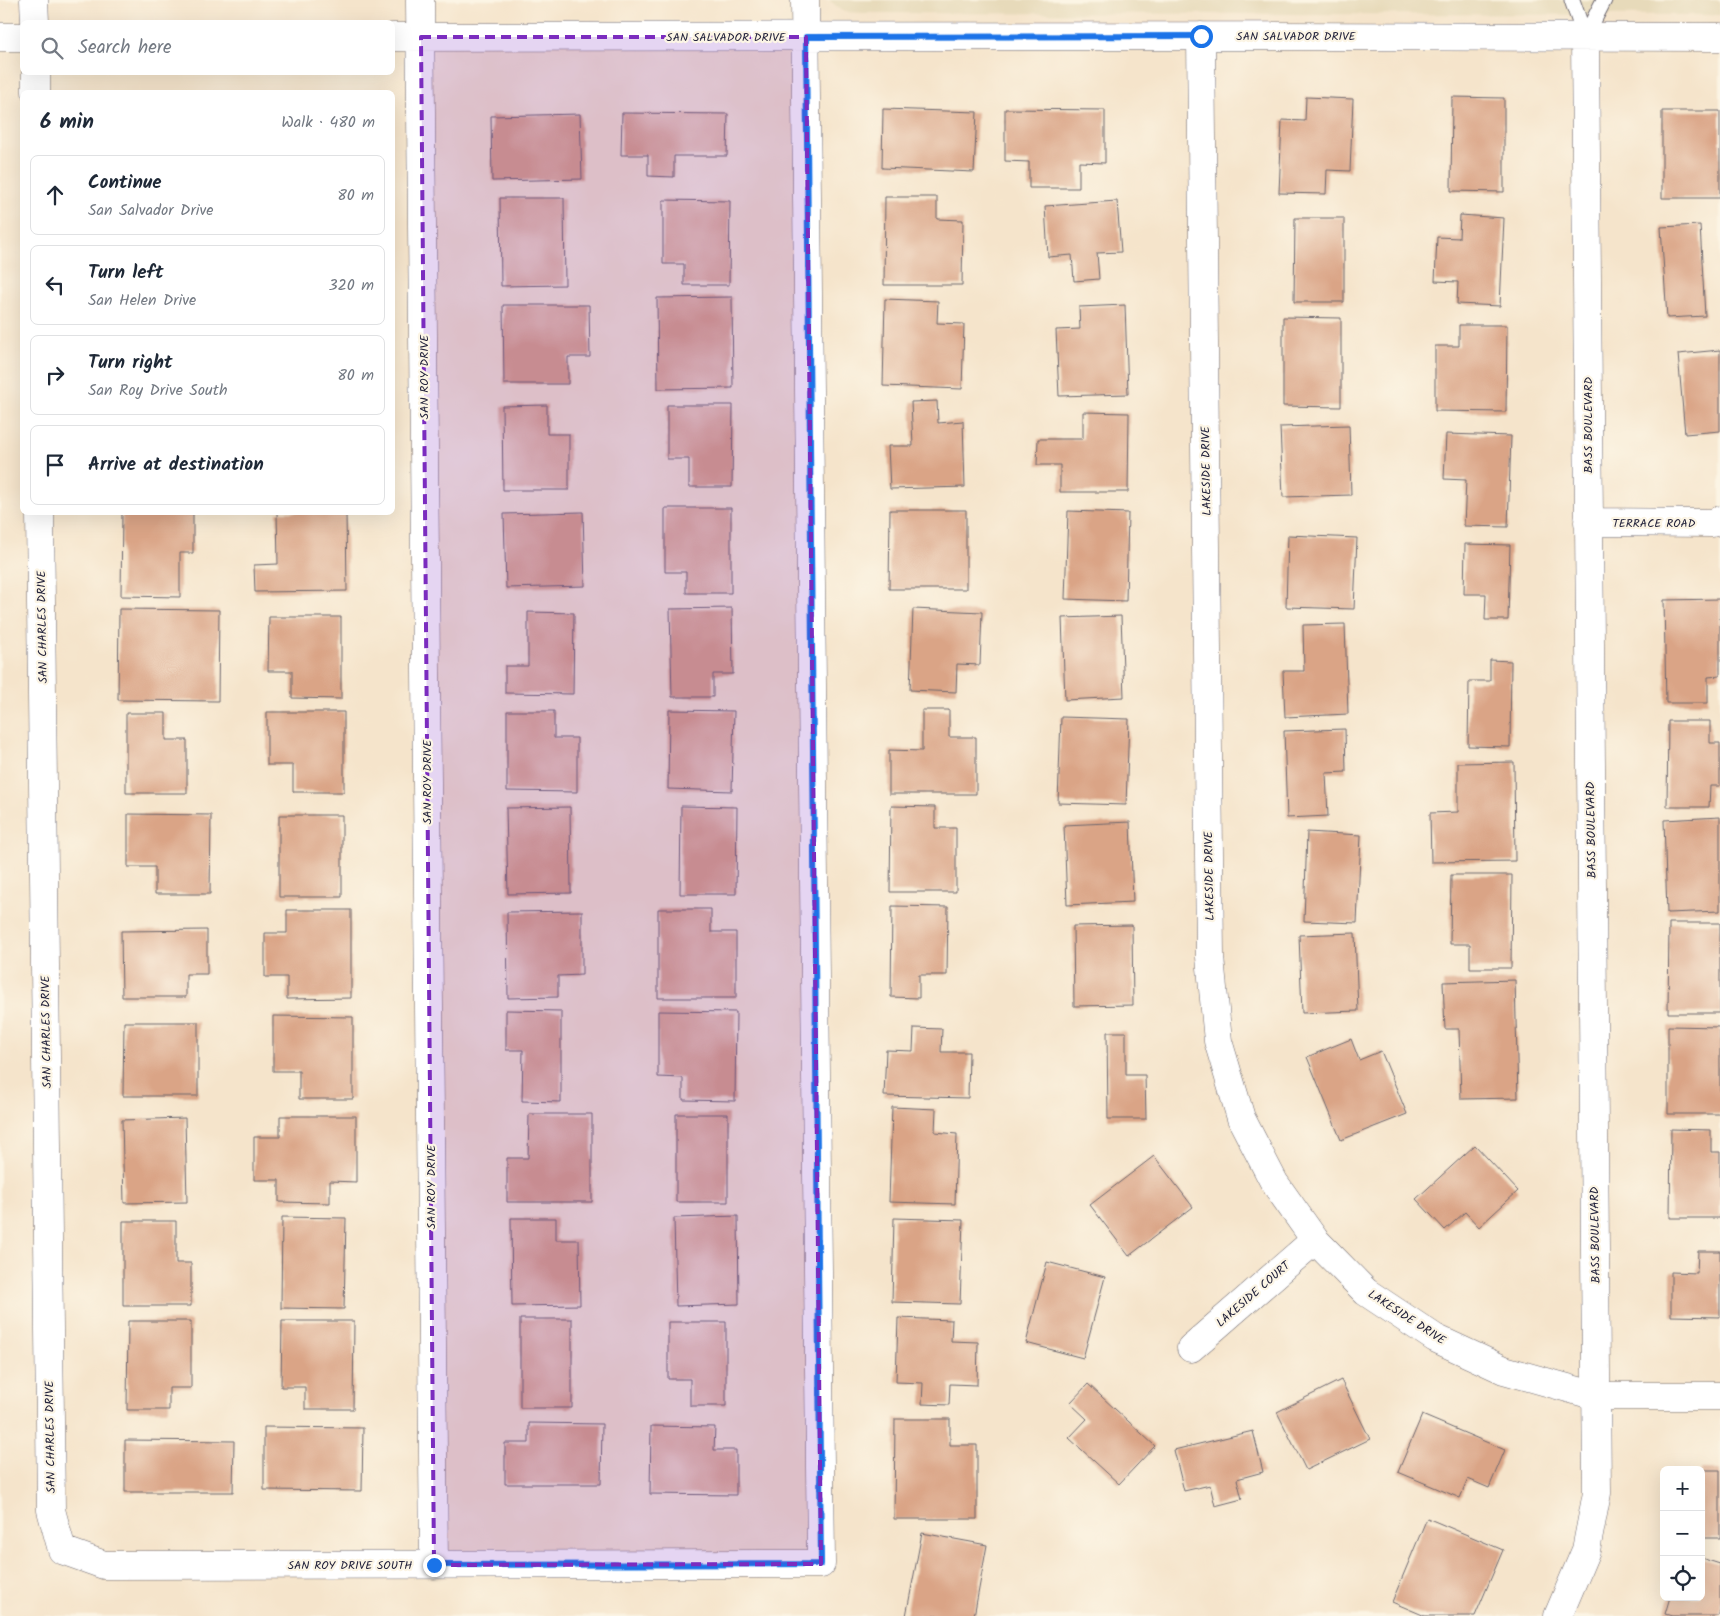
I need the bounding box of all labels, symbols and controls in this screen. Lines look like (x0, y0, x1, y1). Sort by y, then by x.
search box (20, 20, 395, 75)
route start (1190, 25, 1213, 48)
street label: SAN SALVADOR DRIVE (1236, 27, 1357, 46)
street label: SAN SALVADOR DRIVE (666, 28, 787, 47)
text: Search here (78, 33, 172, 63)
icon: search (38, 34, 66, 62)
text: 6 min (40, 106, 94, 139)
text: Walk · 480 m (281, 110, 375, 135)
text: Continue (88, 168, 161, 198)
icon: ahead (41, 181, 69, 209)
text: 80 m (337, 183, 374, 208)
text: San Salvador Drive (88, 198, 213, 223)
text: Turn left (88, 258, 163, 288)
icon: left (41, 271, 69, 299)
text: 320 m (328, 273, 374, 298)
text: San Helen Drive (88, 288, 196, 313)
street label: SAN ROY DRIVE (415, 334, 434, 419)
text: Turn right (88, 348, 173, 378)
icon: right (41, 361, 69, 389)
text: 80 m (337, 363, 374, 388)
street label: BASS BOULEVARD (1579, 376, 1598, 473)
text: San Roy Drive South (88, 378, 227, 403)
street label: LAKESIDE DRIVE (1196, 425, 1217, 516)
text: Arrive at destination (88, 450, 264, 480)
icon: arrive (41, 451, 69, 479)
street label: TERRACE ROAD (1612, 514, 1696, 533)
street label: SAN CHARLES DRIVE (32, 569, 53, 684)
street label: SAN ROY DRIVE (418, 739, 437, 824)
street label: BASS BOULEVARD (1581, 781, 1602, 878)
street label: LAKESIDE DRIVE (1199, 830, 1220, 921)
street label: SAN CHARLES DRIVE (36, 974, 57, 1089)
street label: SAN ROY DRIVE (422, 1144, 441, 1229)
street label: BASS BOULEVARD (1585, 1186, 1606, 1283)
street label: LAKESIDE COURT (1212, 1256, 1296, 1332)
street label: LAKESIDE DRIVE (1364, 1285, 1450, 1350)
street label: SAN CHARLES DRIVE (40, 1379, 61, 1494)
map controls (1660, 1466, 1705, 1601)
button: + (1660, 1466, 1705, 1511)
button: − (1660, 1511, 1705, 1556)
route end (423, 1554, 446, 1577)
street label: SAN ROY DRIVE SOUTH (288, 1556, 412, 1575)
button: locate (1660, 1556, 1705, 1601)

